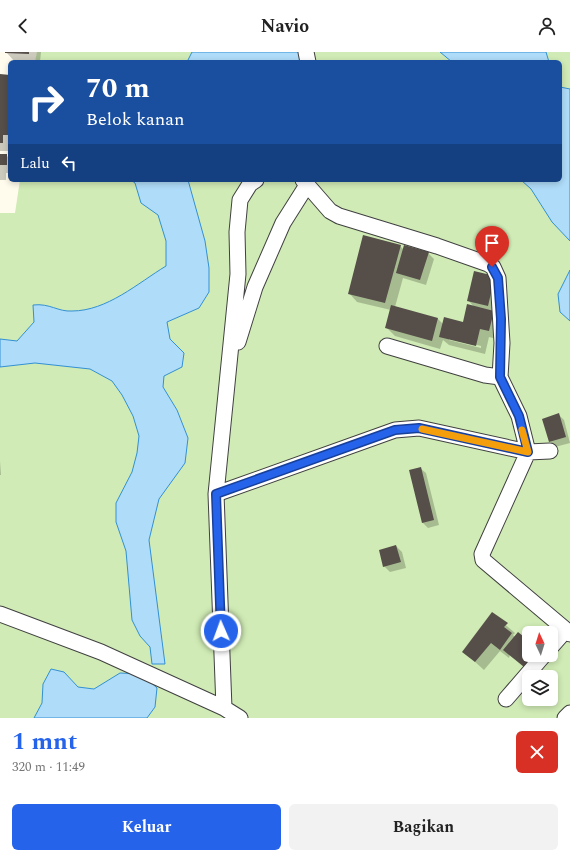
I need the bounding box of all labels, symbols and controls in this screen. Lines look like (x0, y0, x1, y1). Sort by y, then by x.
text: Navio (261, 13, 309, 40)
icon: back (12, 15, 34, 37)
icon: person (536, 15, 558, 37)
text: 70 m (86, 67, 150, 110)
icon: right (20, 76, 72, 128)
text: Belok kanan (86, 106, 185, 133)
text: Lalu (20, 152, 50, 175)
icon: left (58, 152, 80, 174)
pin (475, 226, 509, 267)
icon: arrive (481, 232, 503, 254)
position arrow (200, 610, 242, 652)
north arrow (522, 626, 558, 662)
map controls (522, 626, 558, 706)
button: layers (522, 670, 558, 706)
text: 1 mnt (12, 724, 77, 760)
button: close (516, 731, 558, 773)
text: 320 m · 11:49 (12, 757, 85, 777)
button: Keluar (12, 804, 281, 850)
button: Bagikan (289, 804, 558, 850)

